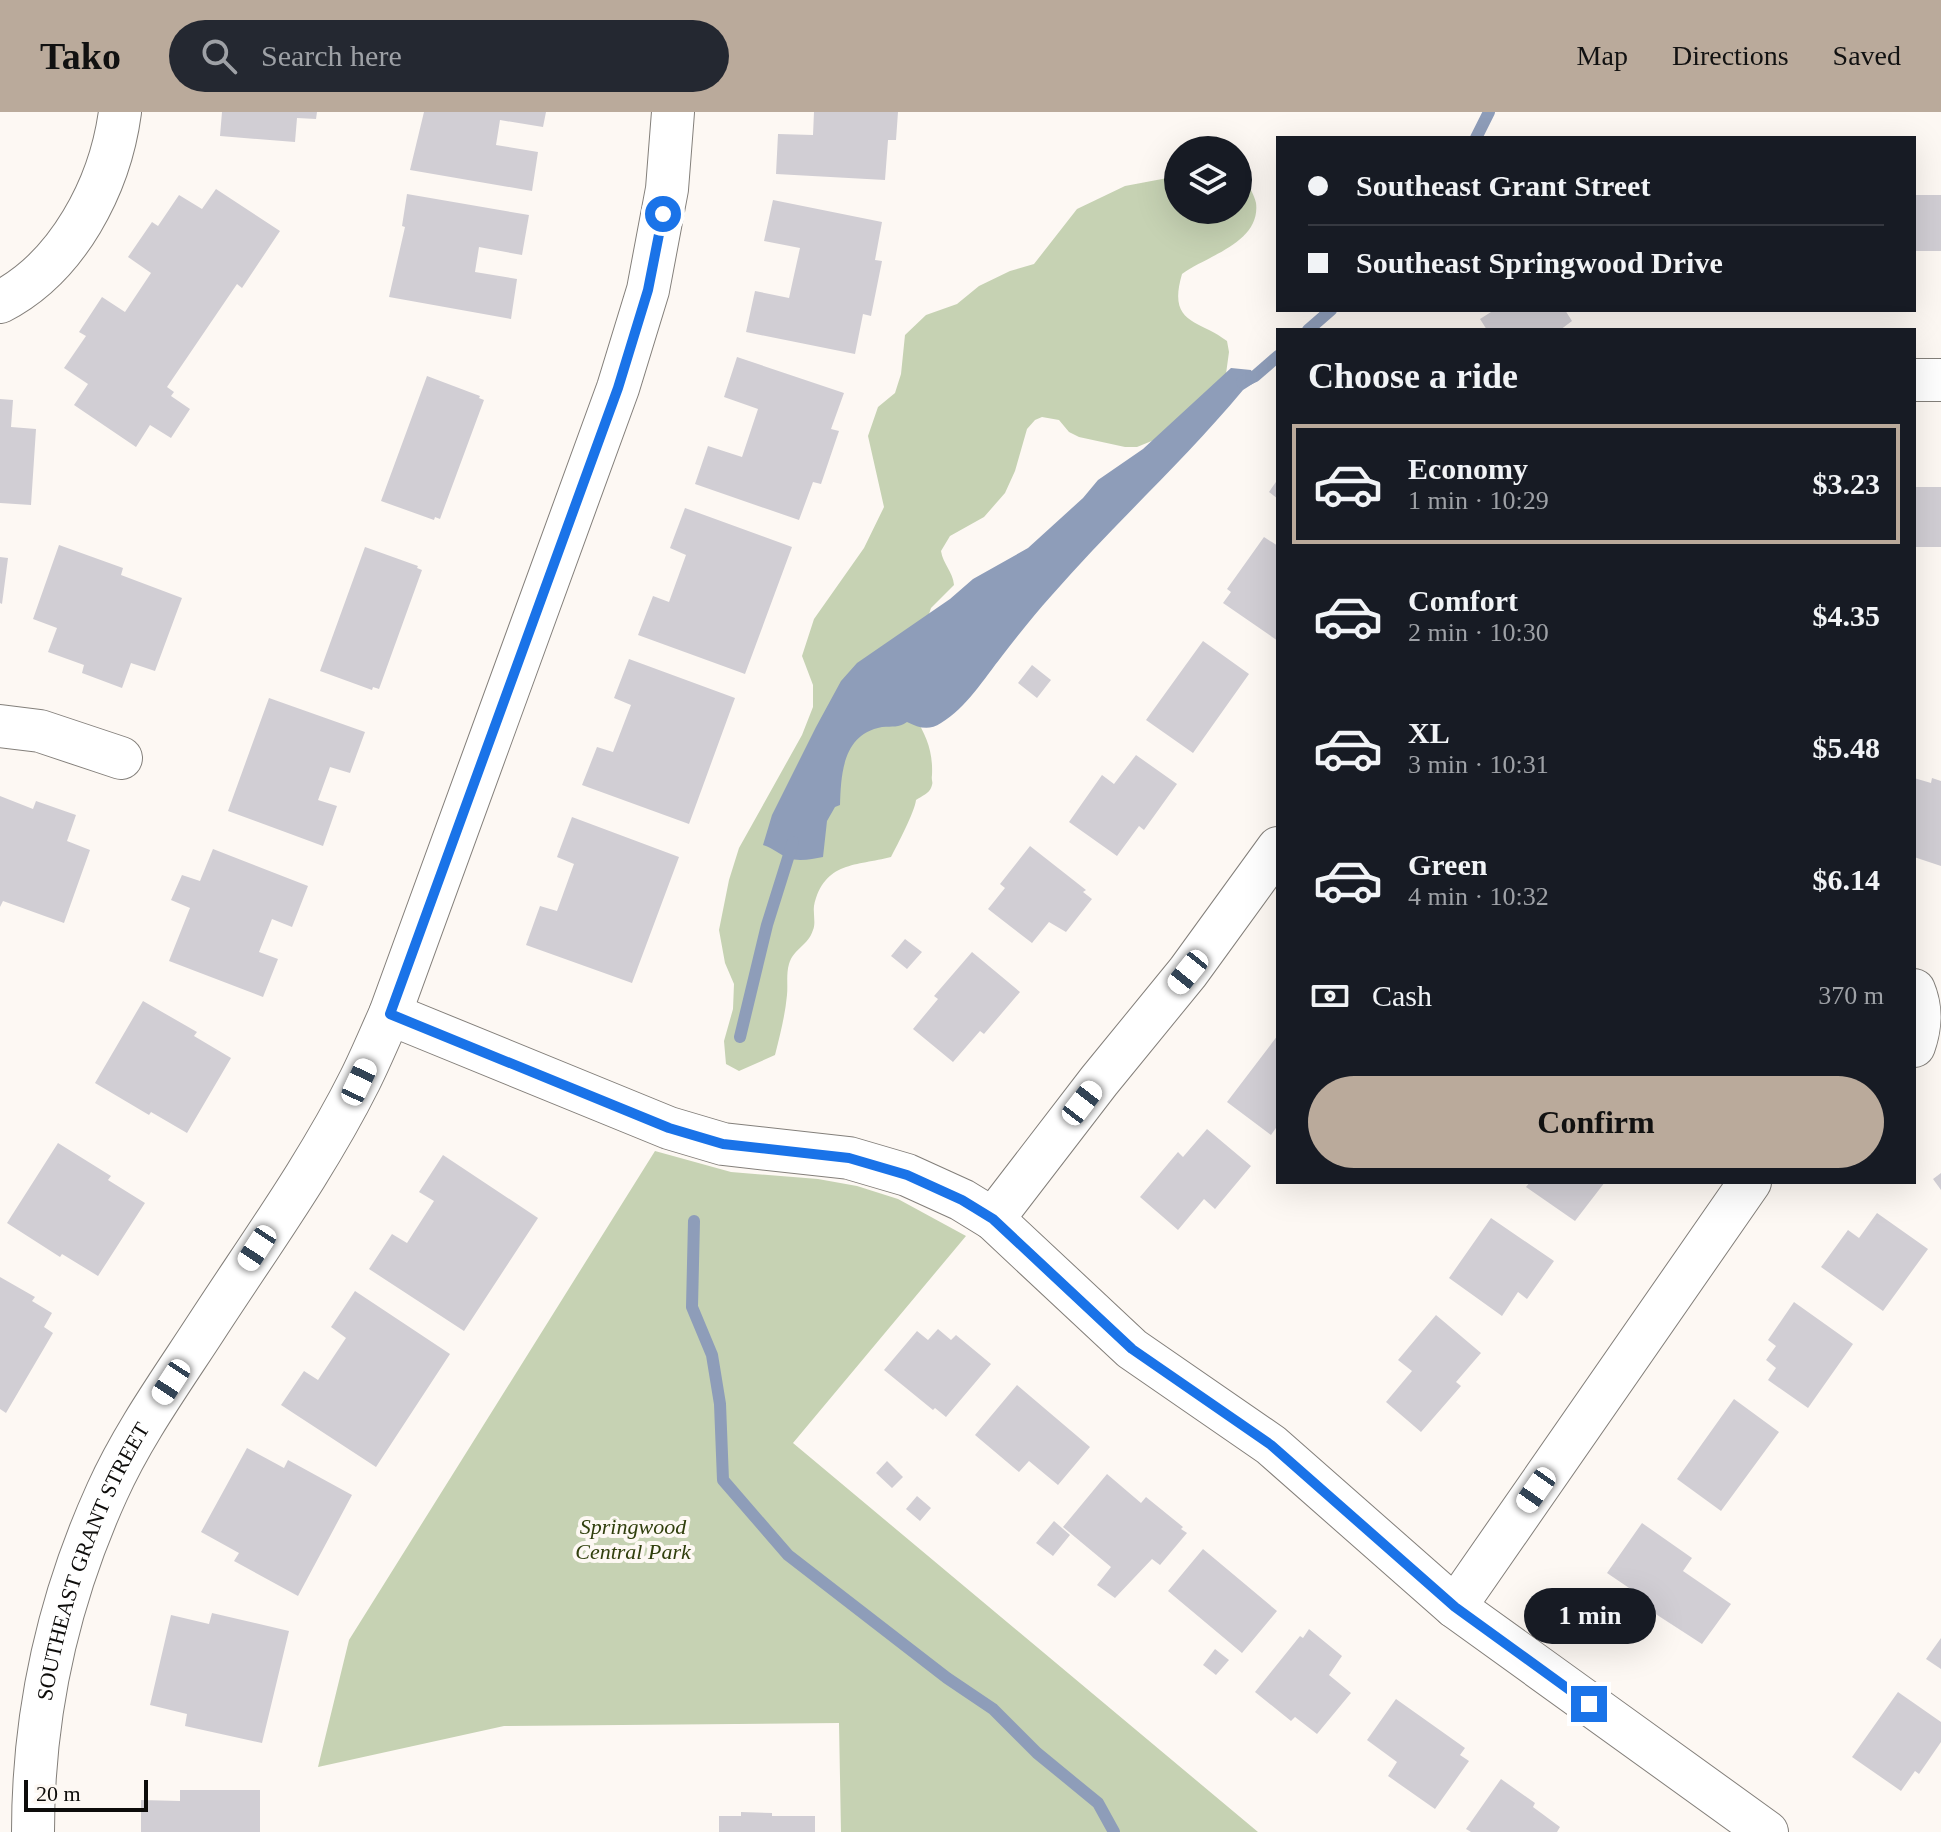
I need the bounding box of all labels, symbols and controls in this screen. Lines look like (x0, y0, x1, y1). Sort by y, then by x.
search box (169, 20, 729, 92)
icon: search (197, 34, 241, 78)
text: Tako (40, 35, 121, 77)
text: Search here (261, 39, 402, 72)
text: Map (1577, 40, 1628, 71)
text: Directions (1672, 40, 1789, 71)
text: Saved (1833, 40, 1901, 71)
map controls (1164, 136, 1252, 224)
button: layers (1164, 136, 1252, 224)
text: Southeast Grant Street (1356, 169, 1650, 202)
route start (645, 196, 681, 232)
text: Southeast Springwood Drive (1356, 246, 1723, 279)
text: Choose a ride (1308, 356, 1518, 396)
icon: car (1312, 448, 1384, 520)
text: Economy (1408, 452, 1528, 485)
text: $3.23 (1813, 467, 1880, 500)
text: 1 min · 10:29 (1408, 486, 1549, 515)
icon: car (1312, 580, 1384, 652)
text: Comfort (1408, 584, 1518, 617)
text: $4.35 (1813, 599, 1880, 632)
text: 2 min · 10:30 (1408, 618, 1549, 647)
icon: car (1312, 712, 1384, 784)
text: XL (1408, 716, 1450, 749)
text: $5.48 (1813, 731, 1880, 764)
text: 3 min · 10:31 (1408, 750, 1549, 779)
icon: car (1312, 844, 1384, 916)
text: Green (1408, 848, 1487, 881)
text: $6.14 (1813, 863, 1880, 896)
text: 4 min · 10:32 (1408, 882, 1549, 911)
car (1164, 946, 1212, 998)
icon: cash (1308, 974, 1352, 1018)
text: Cash (1372, 979, 1432, 1012)
text: 370 m (1818, 981, 1884, 1010)
car (338, 1055, 380, 1109)
button: Confirm (1308, 1076, 1884, 1168)
car (1058, 1077, 1106, 1129)
car (234, 1221, 280, 1275)
car (148, 1355, 194, 1409)
street label: SOUTHEAST GRANT STREET (31, 1417, 154, 1702)
car (1512, 1463, 1560, 1517)
park label: Springwood Central Park (575, 1514, 692, 1564)
callout: 1 min (1523, 1588, 1655, 1644)
text: 1 min (1559, 1601, 1621, 1630)
route end (1571, 1686, 1607, 1722)
scale bar (24, 1776, 148, 1812)
text: 20 m (36, 1781, 81, 1806)

